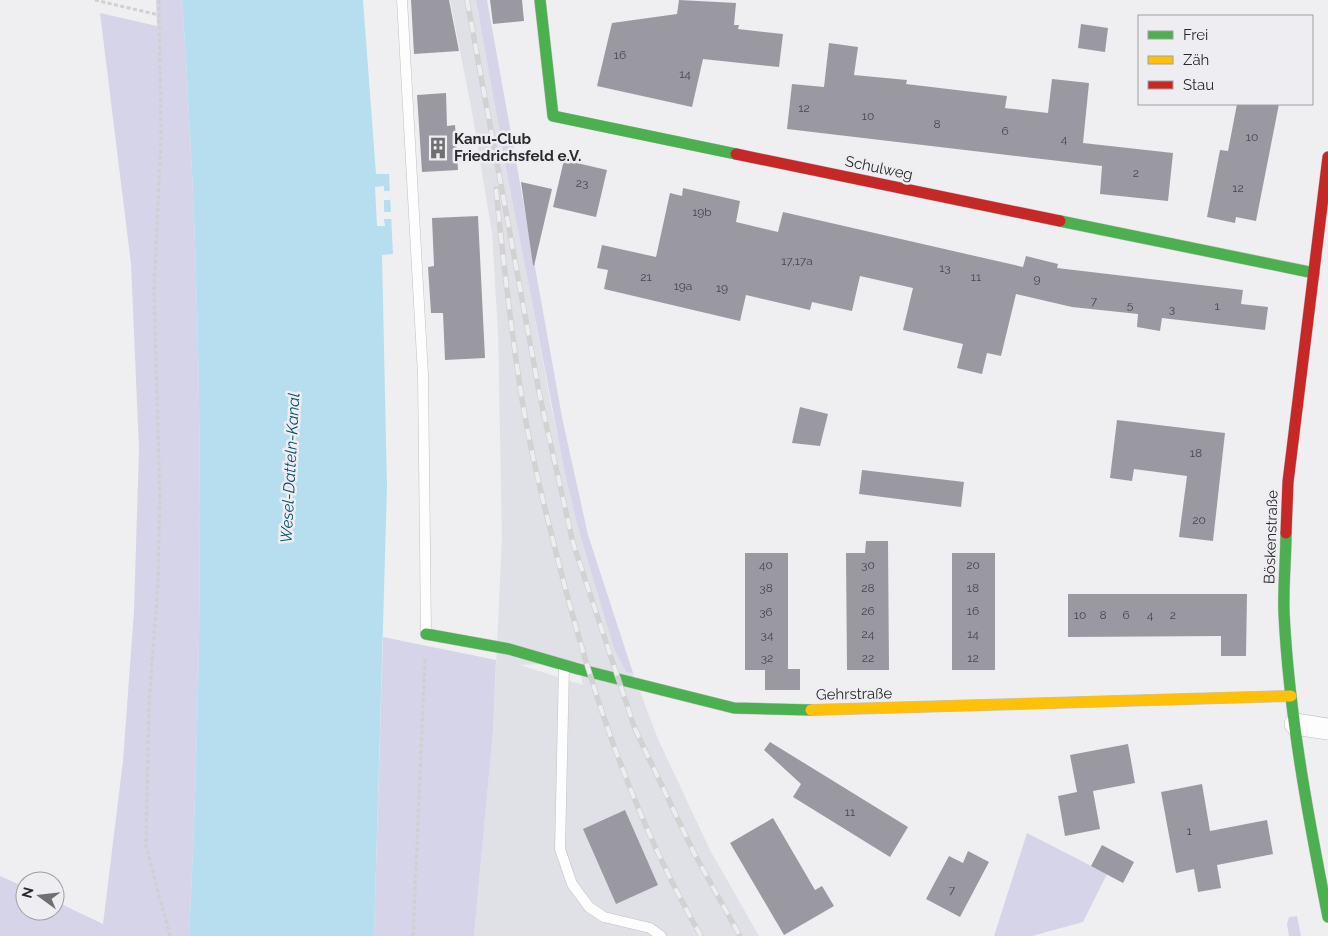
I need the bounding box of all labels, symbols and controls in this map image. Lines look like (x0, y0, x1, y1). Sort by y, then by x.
legend (1138, 15, 1313, 105)
text: Frei (1183, 26, 1208, 44)
house number: 16 (614, 48, 626, 62)
text: Zäh (1183, 51, 1209, 69)
house number: 14 (679, 67, 691, 81)
text: Stau (1183, 76, 1214, 94)
house number: 12 (798, 101, 810, 115)
house number: 10 (862, 109, 874, 123)
house number: 8 (933, 117, 941, 131)
house number: 6 (1001, 124, 1009, 138)
place label: Kanu-Club Friedrichsfeld e.V. (454, 130, 581, 165)
house number: 10 (1246, 130, 1258, 144)
house number: 4 (1061, 132, 1068, 146)
building icon: Kanu-Club Friedrichsfeld e.V. (425, 135, 451, 161)
street label: Schulweg (843, 152, 915, 184)
house number: 2 (1133, 166, 1139, 180)
house number: 23 (576, 176, 588, 190)
house number: 12 (1232, 181, 1244, 195)
house number: 19b (692, 205, 712, 219)
house number: 17,17a (781, 254, 813, 268)
house number: 13 (939, 261, 951, 275)
house number: 21 (640, 270, 652, 284)
house number: 11 (971, 270, 981, 284)
house number: 9 (1033, 272, 1041, 286)
house number: 19a (674, 279, 692, 293)
house number: 19 (716, 281, 728, 295)
house number: 7 (1091, 294, 1098, 308)
house number: 5 (1127, 298, 1134, 312)
house number: 1 (1214, 299, 1220, 313)
house number: 3 (1169, 302, 1175, 316)
water label: Wesel-Datteln-Kanal (277, 392, 303, 544)
house number: 18 (1190, 446, 1202, 460)
street label: Böskenstraße (1260, 490, 1282, 584)
house number: 20 (1192, 513, 1206, 527)
house number: 40 (759, 558, 773, 572)
house number: 30 (861, 558, 875, 572)
house number: 20 (966, 558, 980, 572)
house number: 38 (759, 581, 773, 595)
house number: 28 (861, 581, 875, 595)
house number: 18 (967, 581, 979, 595)
house number: 26 (861, 604, 875, 618)
house number: 16 (967, 604, 979, 618)
house number: 36 (759, 605, 773, 619)
house number: 10 (1074, 608, 1086, 622)
house number: 8 (1099, 608, 1107, 622)
house number: 6 (1122, 608, 1130, 622)
house number: 4 (1147, 608, 1154, 622)
house number: 2 (1170, 608, 1176, 622)
house number: 24 (862, 627, 875, 641)
house number: 14 (967, 627, 979, 641)
house number: 34 (761, 628, 774, 642)
house number: 32 (761, 651, 773, 665)
house number: 22 (862, 651, 874, 665)
house number: 12 (967, 651, 979, 665)
street label: Gehrstraße (816, 684, 892, 704)
house number: 11 (845, 805, 855, 819)
house number: 1 (1186, 824, 1192, 838)
north arrow (15, 871, 65, 921)
house number: 7 (949, 883, 956, 897)
text: N (18, 885, 37, 900)

